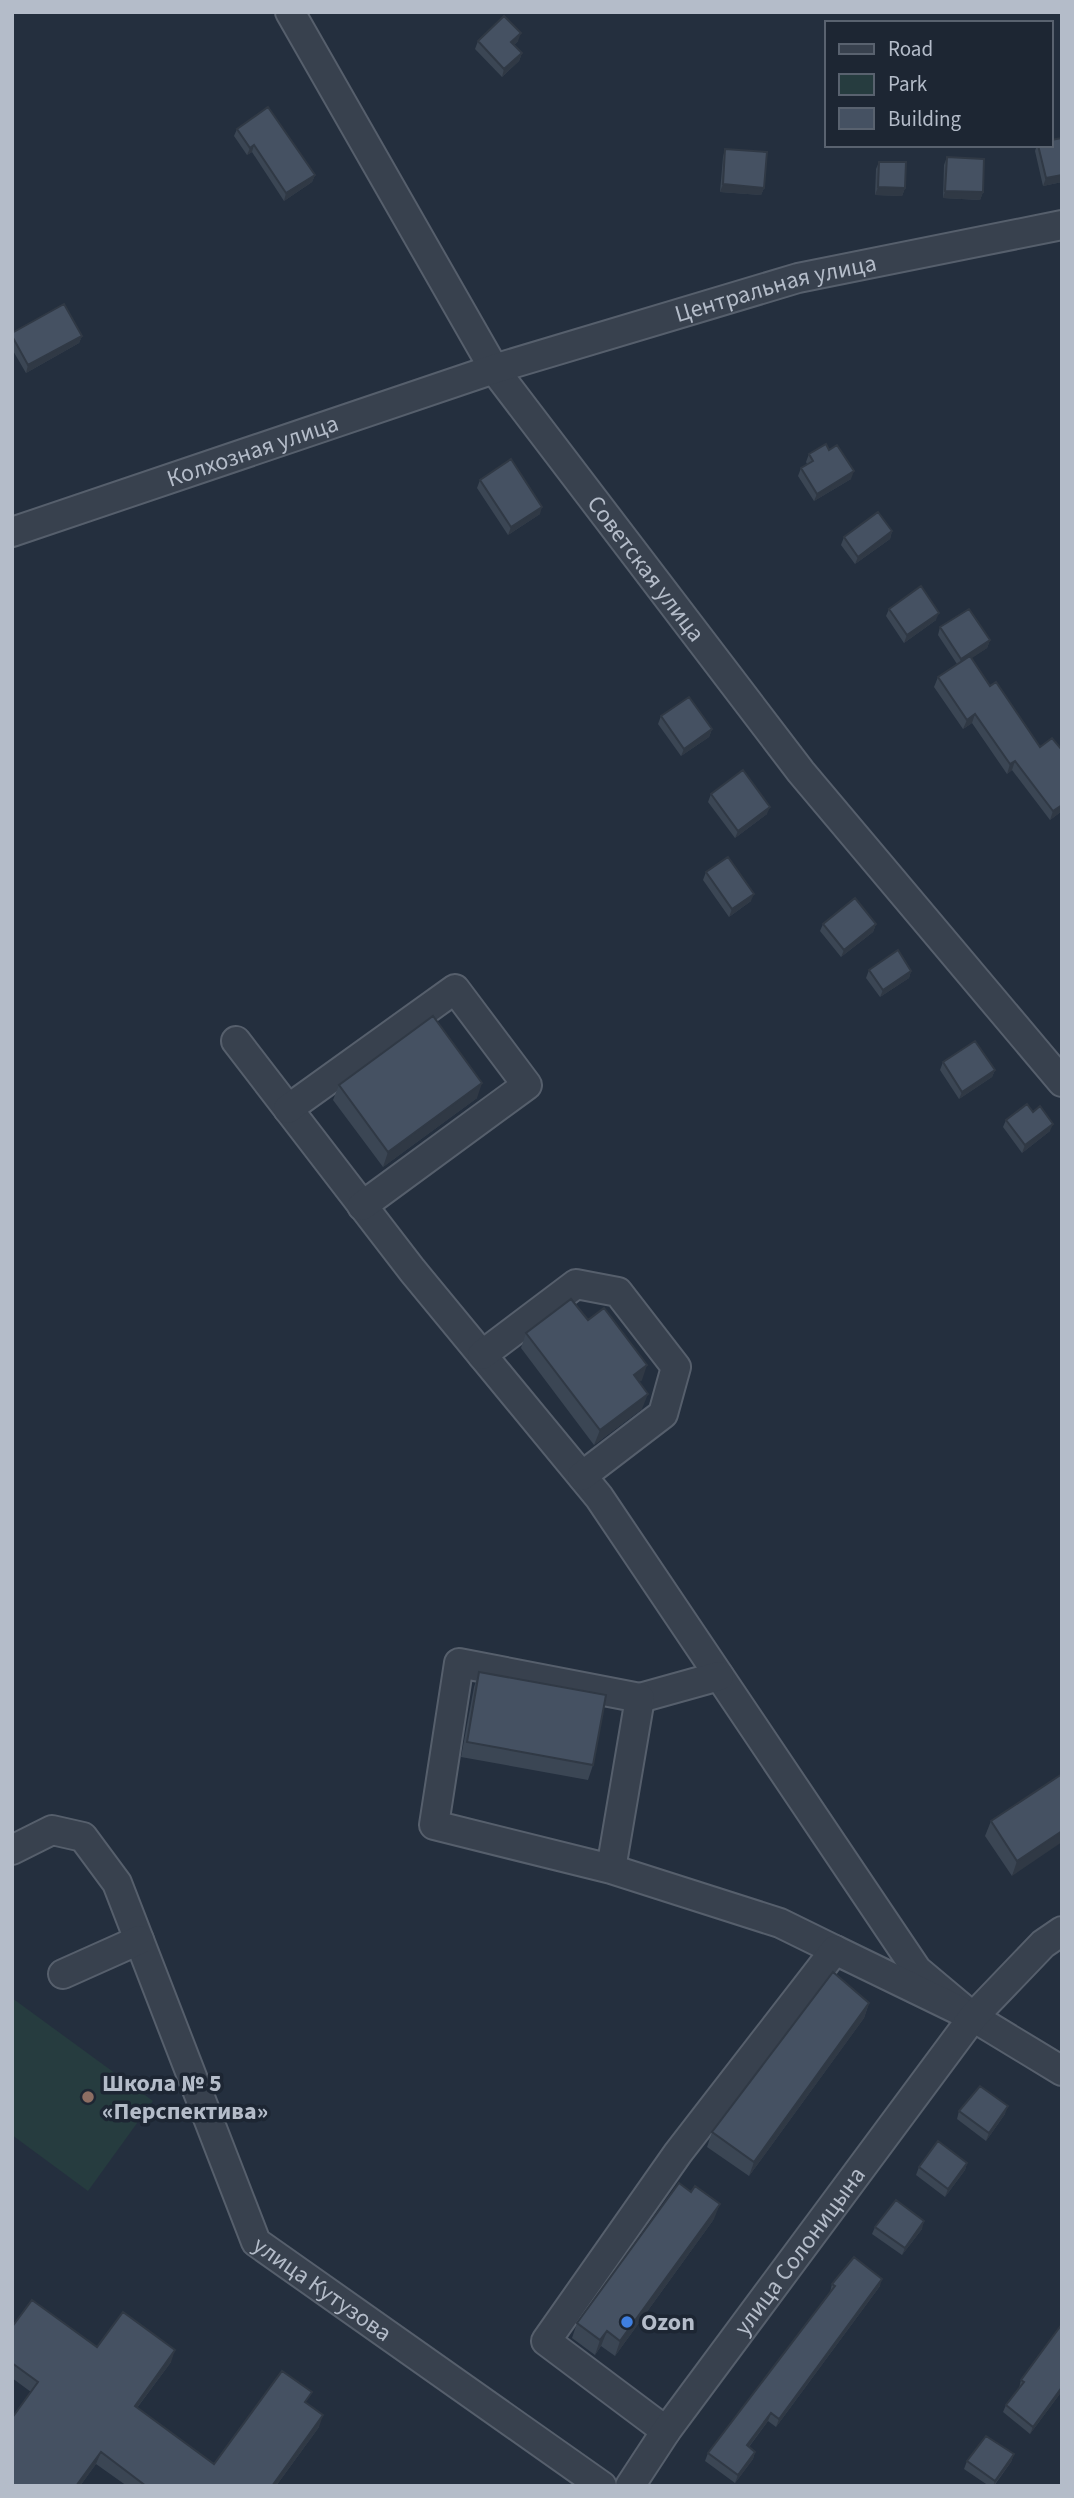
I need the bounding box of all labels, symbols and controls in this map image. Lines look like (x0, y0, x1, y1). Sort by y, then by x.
legend (825, 21, 1053, 147)
text: Road (888, 34, 933, 64)
text: Park (888, 69, 928, 99)
text: Building (888, 104, 962, 134)
street label: Центральная улица (671, 246, 880, 332)
street label: Колхозная улица (162, 406, 343, 496)
street label: Советская улица (578, 488, 713, 650)
place label: Школа № 5 «Перспектива» (102, 2066, 268, 2129)
marker: Школа № 5 «Перспектива» (80, 2089, 96, 2105)
street label: улица Солоницына (726, 2159, 874, 2343)
street label: улица Кутузова (246, 2228, 399, 2350)
place label: Ozon (641, 2305, 695, 2340)
marker: Ozon (619, 2314, 635, 2330)

